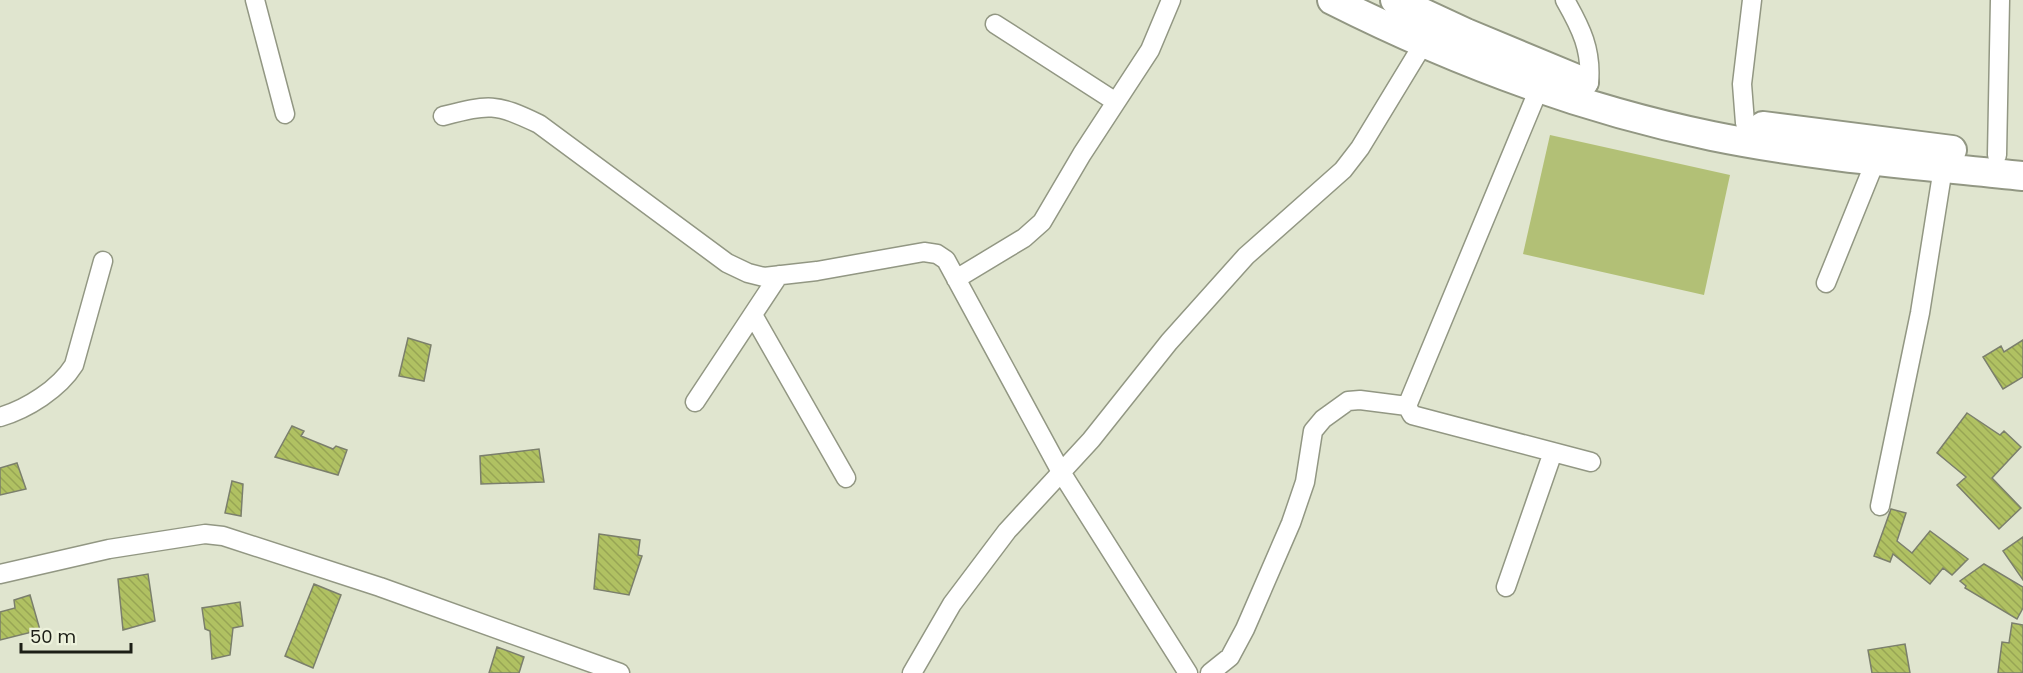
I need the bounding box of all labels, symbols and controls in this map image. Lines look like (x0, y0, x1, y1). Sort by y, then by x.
scale bar (21, 616, 130, 654)
text: 50 m (30, 624, 76, 649)

